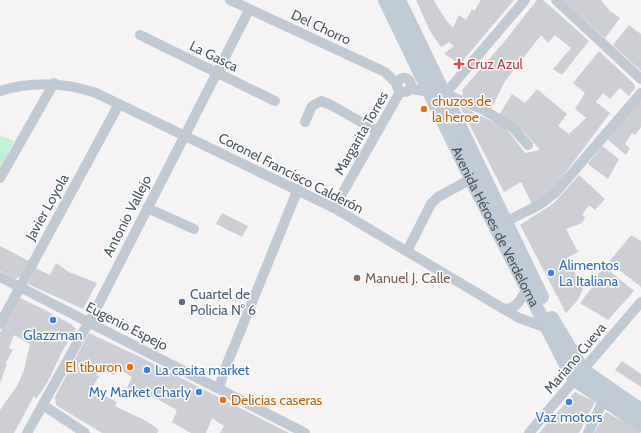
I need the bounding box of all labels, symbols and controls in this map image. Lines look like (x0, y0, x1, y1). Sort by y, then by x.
street label: Del Chorro (288, 5, 354, 49)
street label: La Gasca (187, 37, 242, 76)
place label: Cruz Azul (467, 55, 524, 73)
marker: Cruz Azul (454, 59, 464, 69)
street label: Margarita Torres (330, 88, 392, 178)
place label: chuzos de la heroe (432, 92, 491, 126)
marker: chuzos de la heroe (419, 104, 429, 114)
street label: Coronel Francisco Calderón (215, 129, 367, 218)
street label: Avenida Héroes de Verdeloma (448, 143, 544, 310)
street label: Javier Loyola (21, 170, 73, 244)
street label: Antonio Vallejo (99, 172, 155, 260)
place label: Alimentos La Italiana (559, 256, 619, 290)
marker: Alimentos La Italiana (546, 268, 556, 278)
place label: Manuel J. Calle (365, 269, 450, 287)
marker: Manuel J. Calle (352, 273, 362, 283)
place label: Cuartel de Policia N° 6 (190, 285, 256, 319)
marker: Cuartel de Policia N° 6 (177, 297, 187, 307)
street label: Eugenio Espejo (83, 298, 171, 355)
marker: Glazzman (48, 315, 58, 325)
street label: Mariano Cueva (540, 319, 610, 397)
place label: Glazzman (23, 326, 83, 344)
place label: El tiburon (65, 358, 122, 376)
place label: La casita market (155, 361, 250, 379)
marker: El tiburon (125, 362, 135, 372)
marker: La casita market (142, 365, 152, 375)
place label: My Market Charly (89, 383, 191, 401)
marker: My Market Charly (194, 387, 204, 397)
place label: Delicias caseras (231, 391, 323, 409)
marker: Delicias caseras (218, 395, 228, 405)
marker: Vaz motors (564, 397, 574, 407)
place label: Vaz motors (536, 408, 603, 426)

